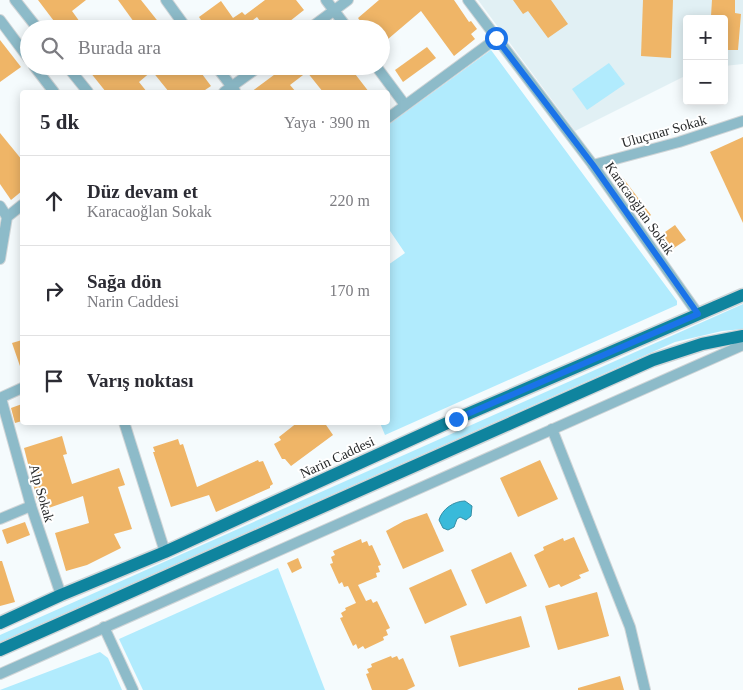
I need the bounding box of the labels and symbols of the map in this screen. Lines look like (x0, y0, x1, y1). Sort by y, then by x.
route start (485, 27, 508, 50)
street label: Uluçınar Sokak (620, 112, 708, 151)
street label: Karacaoğlan Sokak (602, 159, 677, 257)
route end (445, 408, 468, 431)
street label: Narin Caddesi (298, 434, 377, 481)
street label: Alp Sokak (26, 462, 57, 524)

